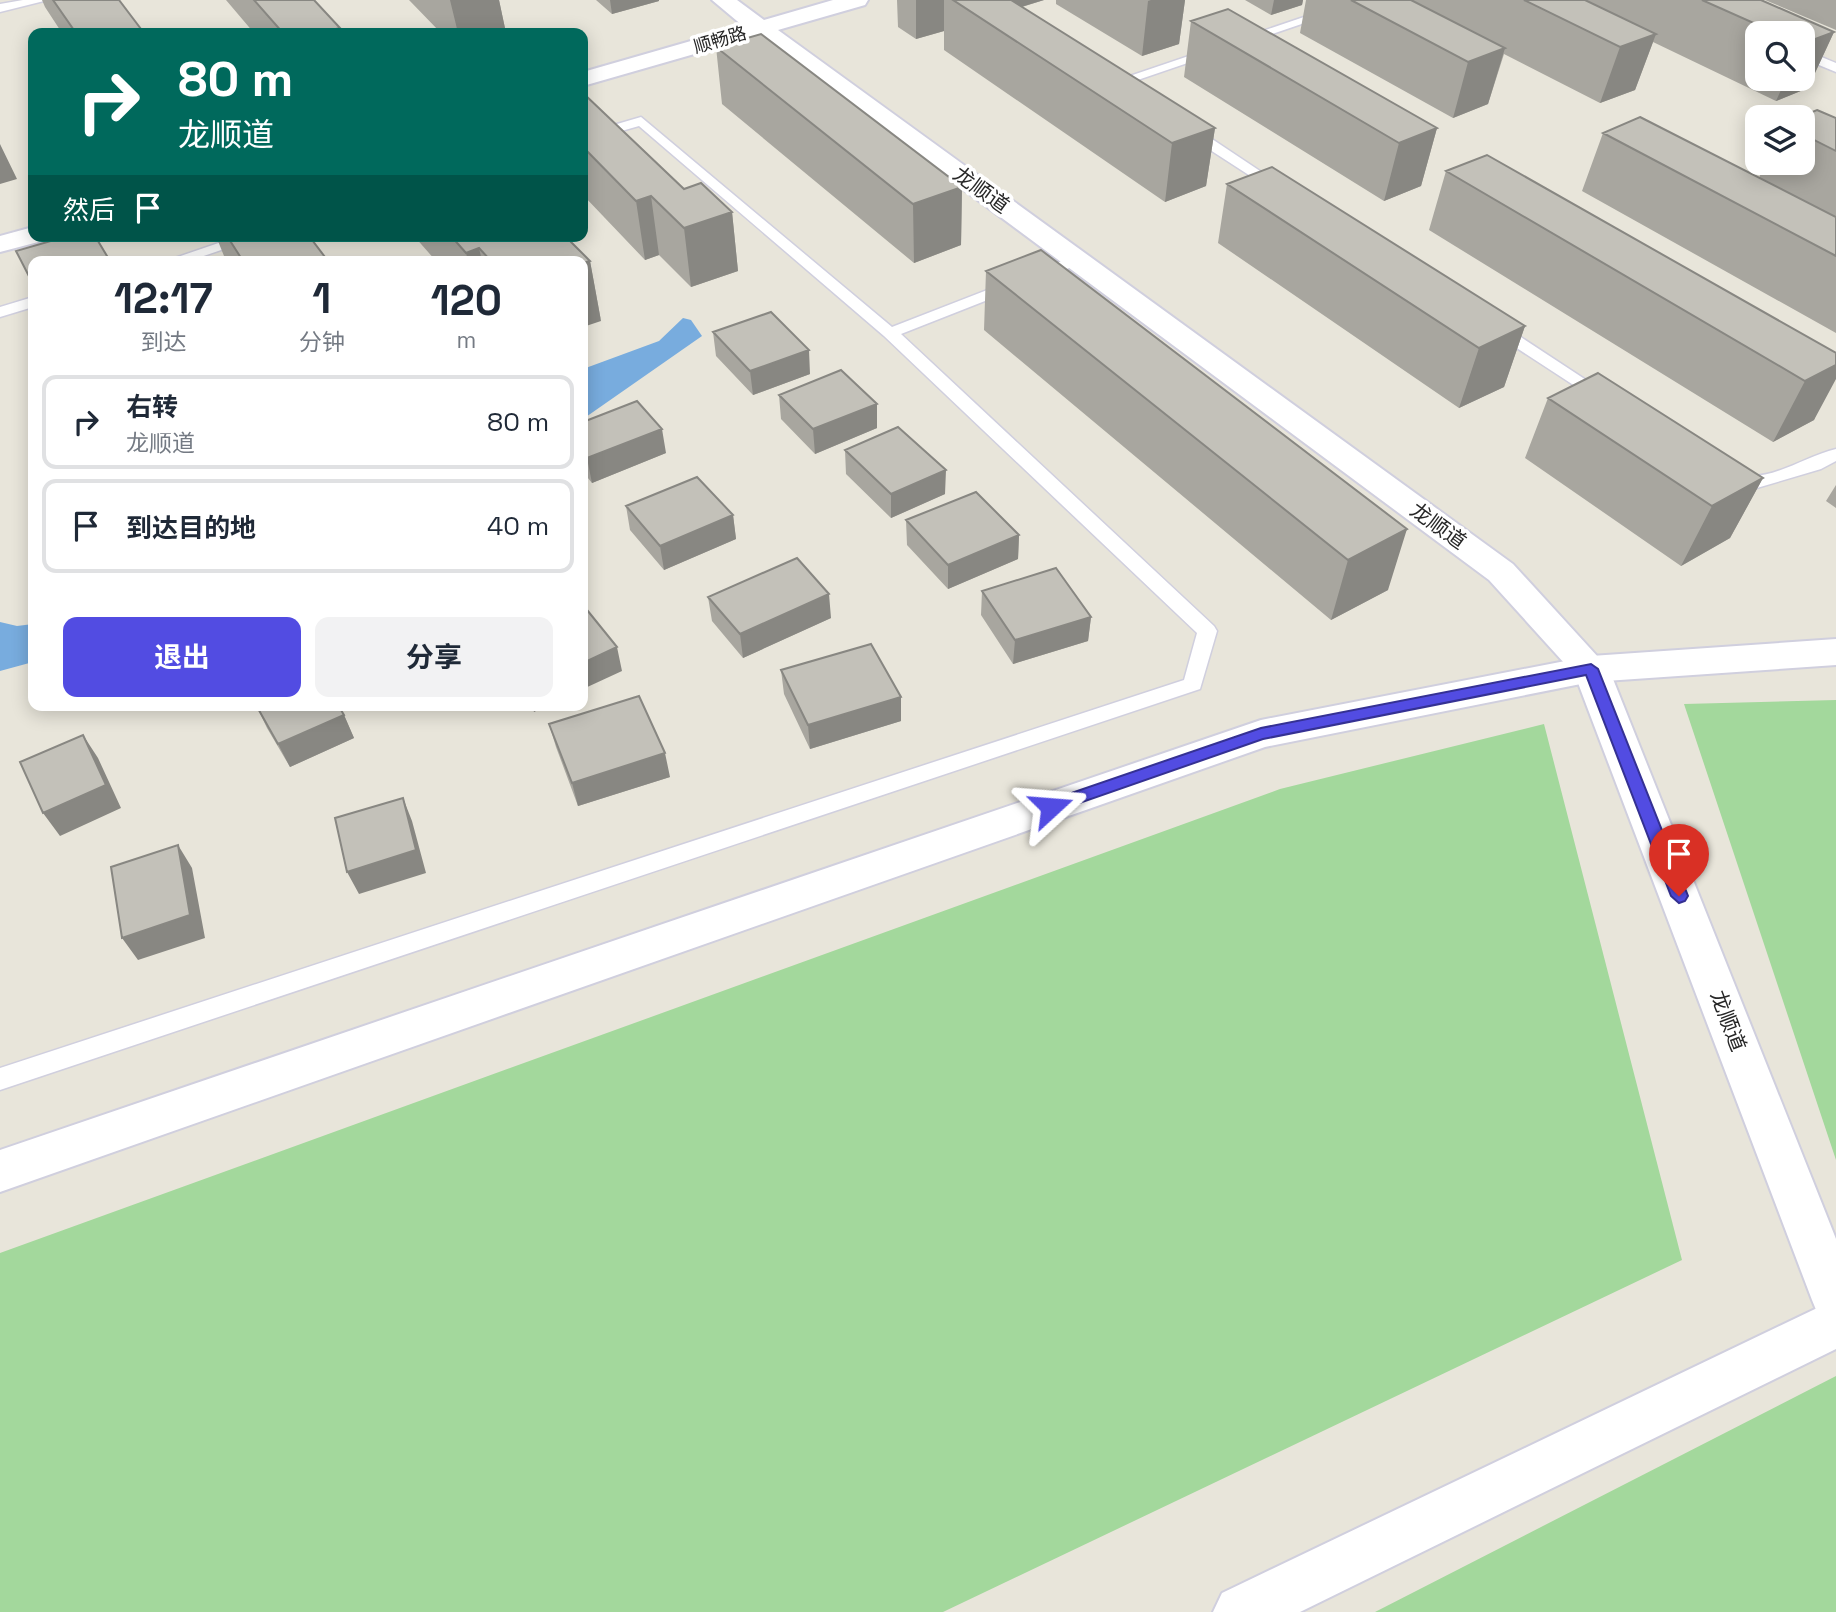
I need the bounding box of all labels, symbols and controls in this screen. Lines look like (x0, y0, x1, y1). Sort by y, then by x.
street label: 顺畅路 (691, 21, 749, 58)
map controls (1745, 21, 1815, 175)
button: search (1745, 21, 1815, 91)
text: 80 m (178, 48, 293, 110)
icon: right (63, 56, 154, 147)
button: layers (1745, 105, 1815, 175)
text: 龙顺道 (178, 115, 274, 155)
street label: 龙顺道 (948, 160, 1015, 219)
icon: arrive (129, 189, 167, 227)
text: 然后 (63, 193, 115, 227)
text: 12:17 (114, 272, 213, 325)
text: 1 (312, 272, 331, 325)
text: 120 (431, 274, 502, 327)
text: m (456, 325, 476, 355)
text: 到达 (140, 327, 186, 357)
text: 分钟 (299, 327, 345, 357)
text: 右转 (126, 390, 178, 424)
icon: right (67, 403, 105, 441)
text: 80 m (487, 405, 549, 439)
text: 龙顺道 (126, 428, 195, 458)
street label: 龙顺道 (1405, 496, 1472, 555)
icon: arrive (67, 507, 105, 545)
text: 40 m (487, 509, 549, 543)
text: 到达目的地 (126, 511, 256, 545)
button: 退出 (63, 617, 301, 697)
button: 分享 (315, 617, 553, 697)
position arrow (1014, 770, 1088, 844)
pin (1649, 824, 1709, 896)
icon: arrive (1660, 835, 1698, 873)
street label: 龙顺道 (1705, 987, 1752, 1055)

